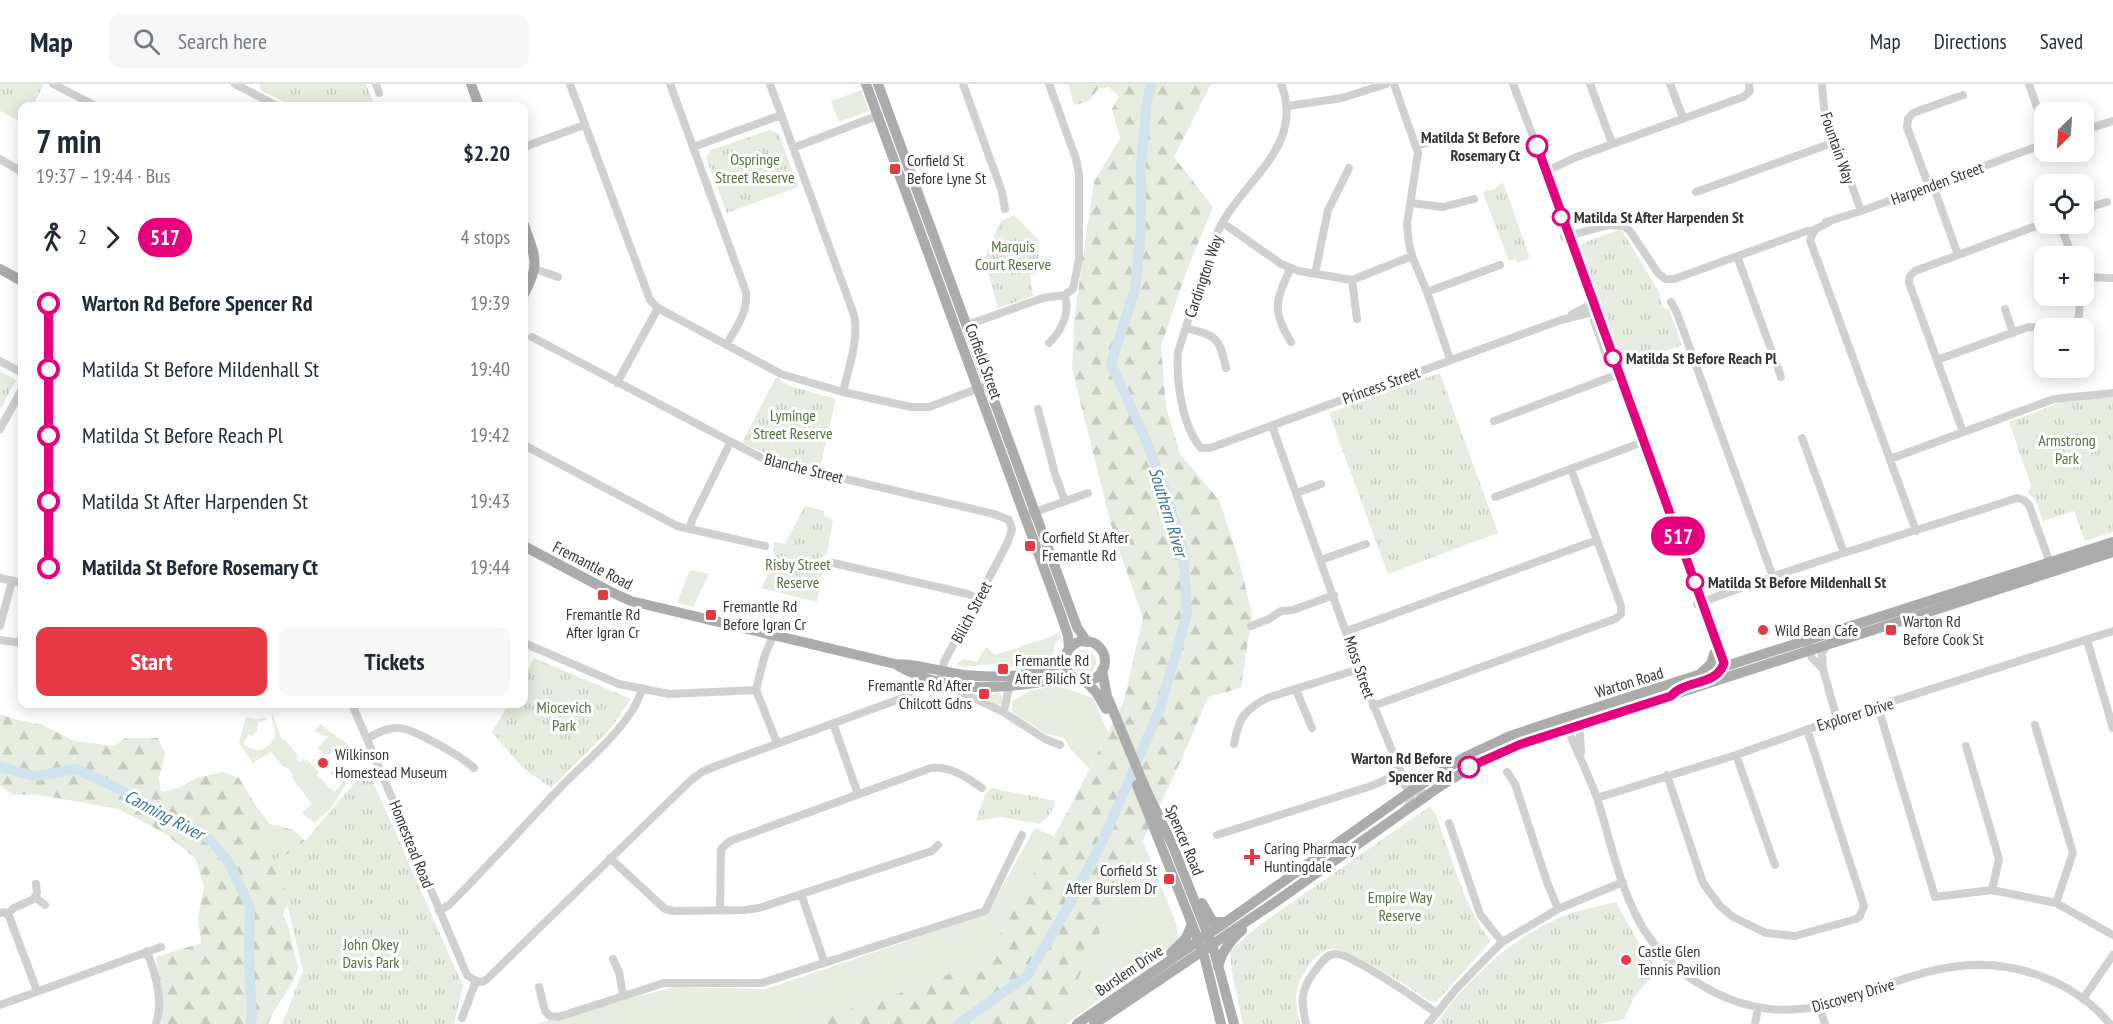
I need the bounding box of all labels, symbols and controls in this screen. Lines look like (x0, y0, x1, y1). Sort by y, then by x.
search box (109, 14, 529, 68)
text: Map (30, 23, 73, 60)
icon: search (130, 25, 163, 58)
text: Search here (178, 27, 267, 55)
text: Map (1870, 28, 1901, 55)
text: Directions (1934, 28, 2007, 55)
text: Saved (2040, 28, 2083, 55)
north arrow (2034, 102, 2094, 162)
map controls (2034, 102, 2094, 378)
street label: Fountain Way (1816, 110, 1860, 186)
text: 7 min (36, 119, 101, 162)
place label: Matilda St Before Rosemary Ct (1421, 127, 1520, 165)
marker: Matilda St Before Rosemary Ct (1526, 135, 1548, 157)
text: $2.20 (463, 139, 510, 167)
park label: Ospringe Street Reserve (715, 149, 795, 187)
place label: Corfield St Before Lyne St (907, 150, 987, 188)
street label: Harpenden Street (1888, 157, 1987, 209)
marker: Corfield St Before Lyne St (888, 162, 902, 176)
text: 19:37 – 19:44 · Bus (36, 163, 171, 189)
button: locate (2034, 174, 2094, 234)
place label: Matilda St After Harpenden St (1574, 207, 1744, 227)
marker: Matilda St After Harpenden St (1552, 208, 1570, 226)
icon: walk (36, 221, 69, 254)
icon: forward (96, 221, 129, 254)
text: 2 (78, 224, 87, 250)
text: 517 (150, 224, 180, 251)
text: 4 stops (461, 224, 510, 250)
street label: Cardington Way (1180, 232, 1226, 320)
park label: Marquis Court Reserve (975, 236, 1051, 274)
button: + (2034, 246, 2094, 306)
text: Warton Rd Before Spencer Rd (82, 289, 313, 317)
text: 19:39 (470, 290, 510, 316)
button: − (2034, 318, 2094, 378)
street label: Corfield Street (961, 320, 1007, 402)
place label: Matilda St Before Reach Pl (1626, 348, 1777, 368)
marker: Matilda St Before Reach Pl (1604, 349, 1622, 367)
text: Matilda St Before Mildenhall St (82, 355, 319, 383)
text: 19:40 (470, 356, 510, 382)
street label: Princess Street (1340, 362, 1423, 408)
park label: Lyminge Street Reserve (753, 405, 833, 443)
text: Matilda St Before Reach Pl (82, 421, 283, 449)
text: 19:42 (470, 422, 510, 448)
park label: Armstrong Park (2038, 430, 2096, 468)
street label: Blanche Street (763, 449, 846, 488)
water label: Southern River (1144, 464, 1194, 562)
text: Matilda St After Harpenden St (82, 487, 308, 515)
text: 19:43 (470, 488, 510, 514)
line badge: 517 (1644, 516, 1712, 556)
text: 517 (1663, 523, 1693, 550)
place label: Corfield St After Fremantle Rd (1042, 527, 1129, 565)
street label: Fremantle Road (550, 536, 636, 594)
marker: Corfield St After Fremantle Rd (1023, 539, 1037, 553)
text: Matilda St Before Rosemary Ct (82, 553, 318, 581)
text: 19:44 (470, 554, 510, 580)
park label: Risby Street Reserve (765, 554, 831, 592)
place label: Matilda St Before Mildenhall St (1708, 572, 1886, 592)
marker: Matilda St Before Mildenhall St (1686, 573, 1704, 591)
street label: Bilich Street (946, 577, 996, 646)
marker: Fremantle Rd After Igran Cr (596, 588, 610, 602)
place label: Fremantle Rd Before Igran Cr (723, 596, 806, 634)
place label: Fremantle Rd After Igran Cr (566, 604, 640, 642)
marker: Fremantle Rd Before Igran Cr (704, 608, 718, 622)
place label: Warton Rd Before Cook St (1903, 611, 1984, 649)
place label: Wild Bean Cafe (1775, 620, 1858, 640)
marker: Wild Bean Cafe (1756, 623, 1770, 637)
marker: Warton Rd Before Cook St (1884, 623, 1898, 637)
button: Start (36, 627, 267, 696)
button: Tickets (279, 627, 510, 696)
street label: Moss Street (1340, 633, 1380, 701)
place label: Fremantle Rd After Bilich St (1015, 650, 1091, 688)
marker: Fremantle Rd After Bilich St (996, 662, 1010, 676)
street label: Warton Road (1592, 662, 1666, 702)
place label: Fremantle Rd After Chilcott Gdns (868, 675, 973, 713)
marker: Fremantle Rd After Chilcott Gdns (977, 687, 991, 701)
street label: Explorer Drive (1814, 693, 1896, 735)
park label: Miocevich Park (537, 697, 591, 735)
place label: Wilkinson Homestead Museum (335, 744, 447, 782)
place label: Warton Rd Before Spencer Rd (1350, 748, 1452, 786)
marker: Wilkinson Homestead Museum (316, 756, 330, 770)
marker: Warton Rd Before Spencer Rd (1458, 756, 1480, 778)
water label: Canning River (121, 784, 210, 846)
street label: Homestead Road (385, 797, 439, 891)
street label: Spencer Road (1161, 802, 1209, 878)
place label: Caring Pharmacy Huntingdale (1264, 838, 1356, 876)
marker: Caring Pharmacy Huntingdale (1245, 850, 1259, 864)
place label: Corfield St After Burslem Dr (1066, 860, 1158, 898)
marker: Corfield St After Burslem Dr (1162, 872, 1176, 886)
park label: Empire Way Reserve (1368, 887, 1432, 925)
park label: John Okey Davis Park (342, 934, 400, 972)
street label: Burslem Drive (1091, 940, 1167, 1000)
place label: Castle Glen Tennis Pavilion (1638, 941, 1720, 979)
marker: Castle Glen Tennis Pavilion (1619, 953, 1633, 967)
street label: Discovery Drive (1810, 974, 1896, 1016)

